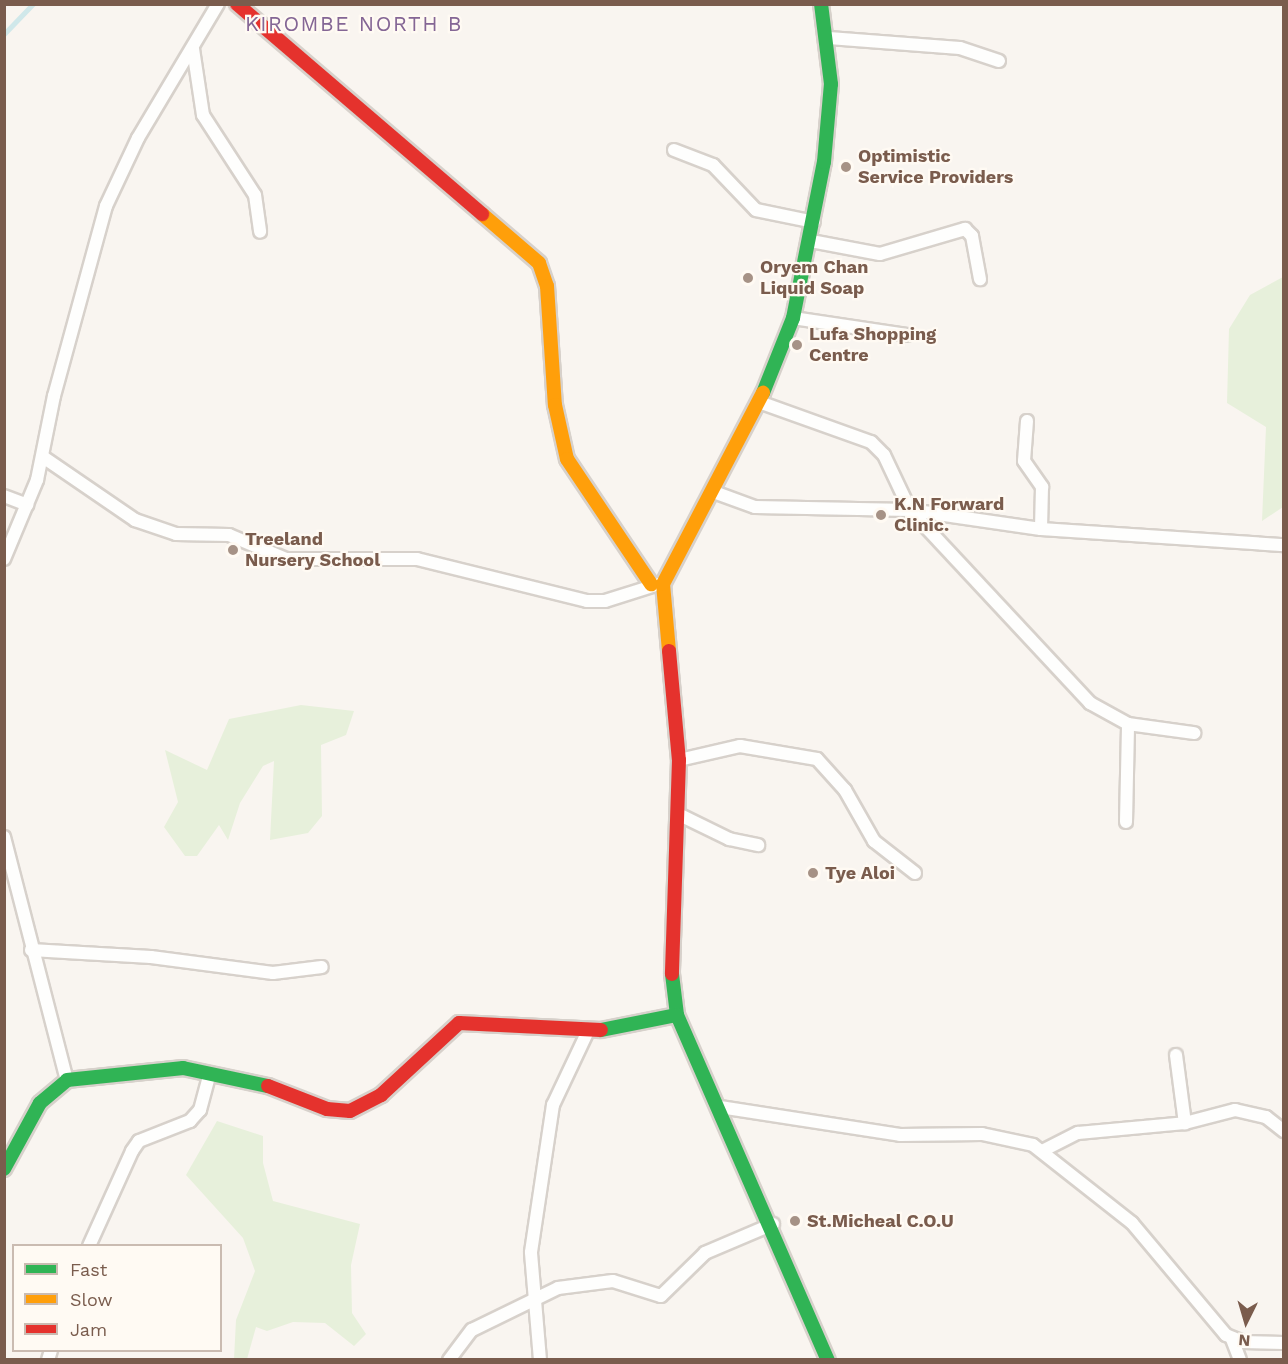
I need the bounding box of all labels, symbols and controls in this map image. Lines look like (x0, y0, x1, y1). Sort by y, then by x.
district label: KIROMBE NORTH B (245, 11, 463, 37)
place label: Optimistic Service Providers (858, 146, 1013, 188)
marker: Optimistic Service Providers (839, 160, 853, 174)
place label: Oryem Chan Liquid Soap (760, 257, 868, 300)
marker: Oryem Chan Liquid Soap (741, 271, 755, 285)
place label: Lufa Shopping Centre (809, 324, 936, 366)
marker: Lufa Shopping Centre (790, 338, 804, 352)
place label: K.N Forward Clinic. (894, 494, 1004, 536)
marker: K.N Forward Clinic. (872, 506, 890, 524)
place label: Treeland Nursery School (245, 529, 380, 572)
marker: Treeland Nursery School (226, 543, 240, 557)
place label: Tye Aloi (825, 862, 895, 884)
marker: Tye Aloi (806, 866, 820, 880)
place label: St.Micheal C.O.U (807, 1210, 954, 1232)
marker: St.Micheal C.O.U (788, 1214, 802, 1228)
legend (12, 1244, 222, 1352)
text: Fast (70, 1259, 107, 1280)
text: Slow (70, 1289, 113, 1310)
north arrow (1216, 1292, 1276, 1352)
text: Jam (70, 1319, 107, 1340)
text: N (1238, 1330, 1251, 1350)

